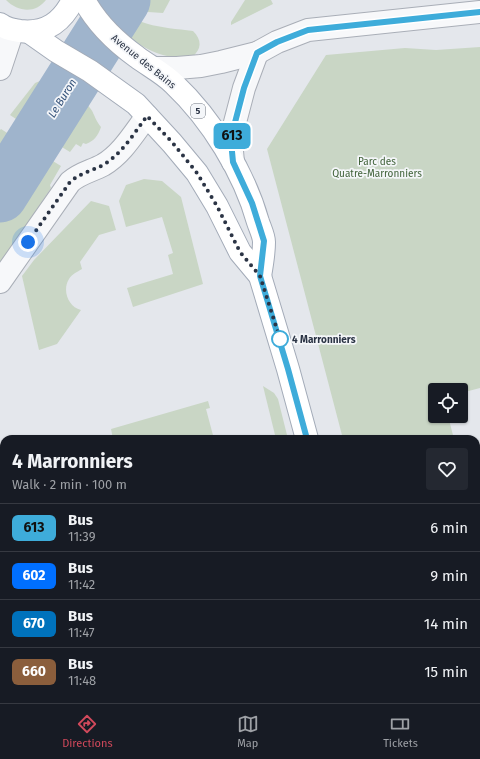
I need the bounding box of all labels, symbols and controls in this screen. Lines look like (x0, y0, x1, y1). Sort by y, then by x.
street label: Avenue des Bains (109, 32, 178, 92)
water label: Le Buron (45, 76, 79, 120)
road number: 5 (191, 104, 205, 118)
line badge: 613 (209, 123, 255, 149)
text: 613 (222, 127, 242, 144)
park label: Parc des Quatre-Marronniers (332, 156, 422, 180)
your location (18, 232, 38, 252)
marker: 4 Marronniers (271, 330, 289, 348)
place label: 4 Marronniers (292, 334, 356, 346)
map controls (428, 383, 468, 423)
button: locate (428, 383, 468, 423)
button: heart (426, 448, 468, 490)
text: 4 Marronniers (12, 450, 133, 473)
text: Walk · 2 min · 100 m (12, 477, 127, 492)
text: Bus (68, 511, 93, 529)
text: 613 (24, 519, 44, 536)
text: 6 min (430, 519, 468, 537)
text: 11:39 (68, 529, 95, 544)
text: Bus (68, 559, 93, 577)
text: 602 (22, 567, 46, 584)
text: 9 min (430, 567, 468, 585)
text: 11:42 (68, 577, 95, 592)
text: Bus (68, 607, 93, 625)
text: 670 (23, 615, 45, 632)
text: 14 min (424, 615, 468, 633)
text: 11:47 (68, 625, 95, 640)
text: Bus (68, 655, 93, 673)
text: 660 (22, 663, 46, 680)
text: 15 min (424, 663, 468, 681)
text: 11:48 (68, 673, 96, 688)
tab: Directions (62, 713, 113, 750)
tab: Map (237, 713, 259, 750)
tab: Tickets (383, 713, 418, 750)

